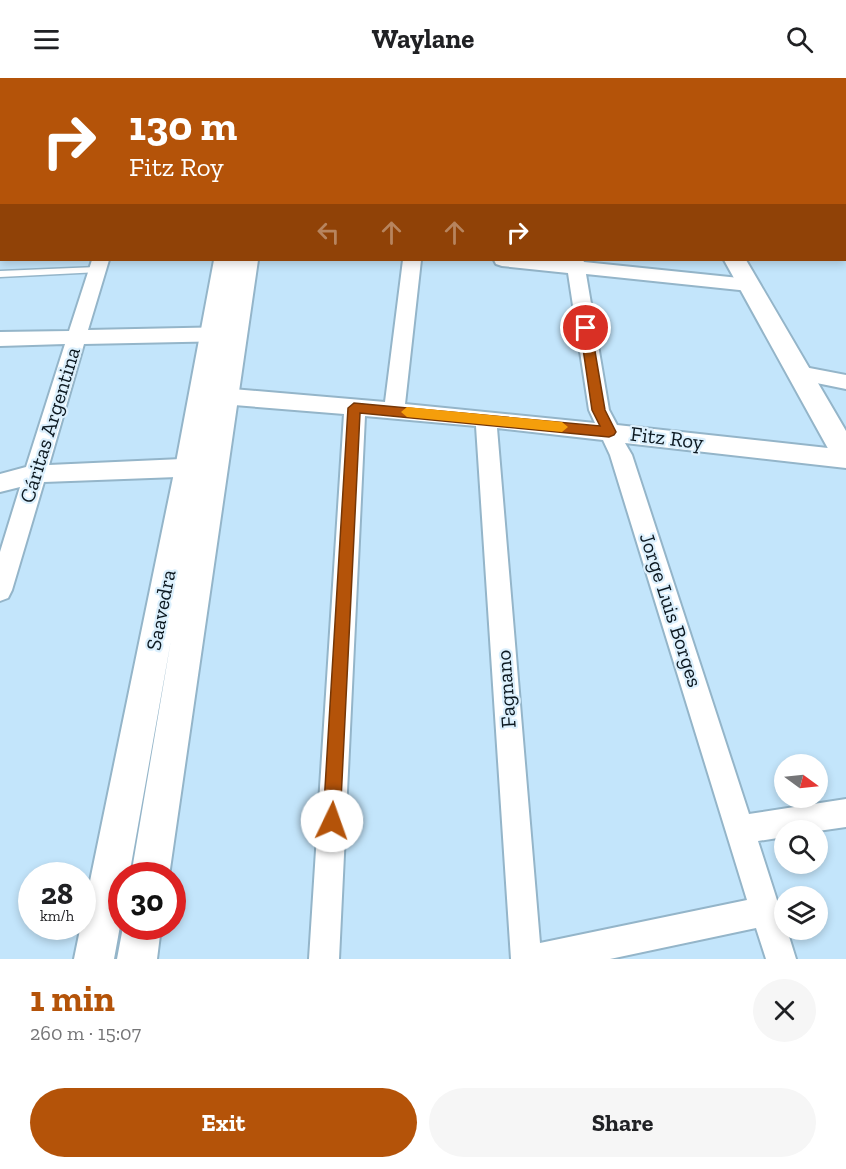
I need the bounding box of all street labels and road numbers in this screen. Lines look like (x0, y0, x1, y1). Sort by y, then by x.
street label: Cáritas Argentina (14, 344, 85, 506)
street label: Fitz Roy (629, 421, 705, 454)
street label: Jorge Luis Borges (635, 530, 708, 690)
street label: Saavedra (140, 567, 181, 652)
street label: Fagnano (490, 649, 521, 729)

